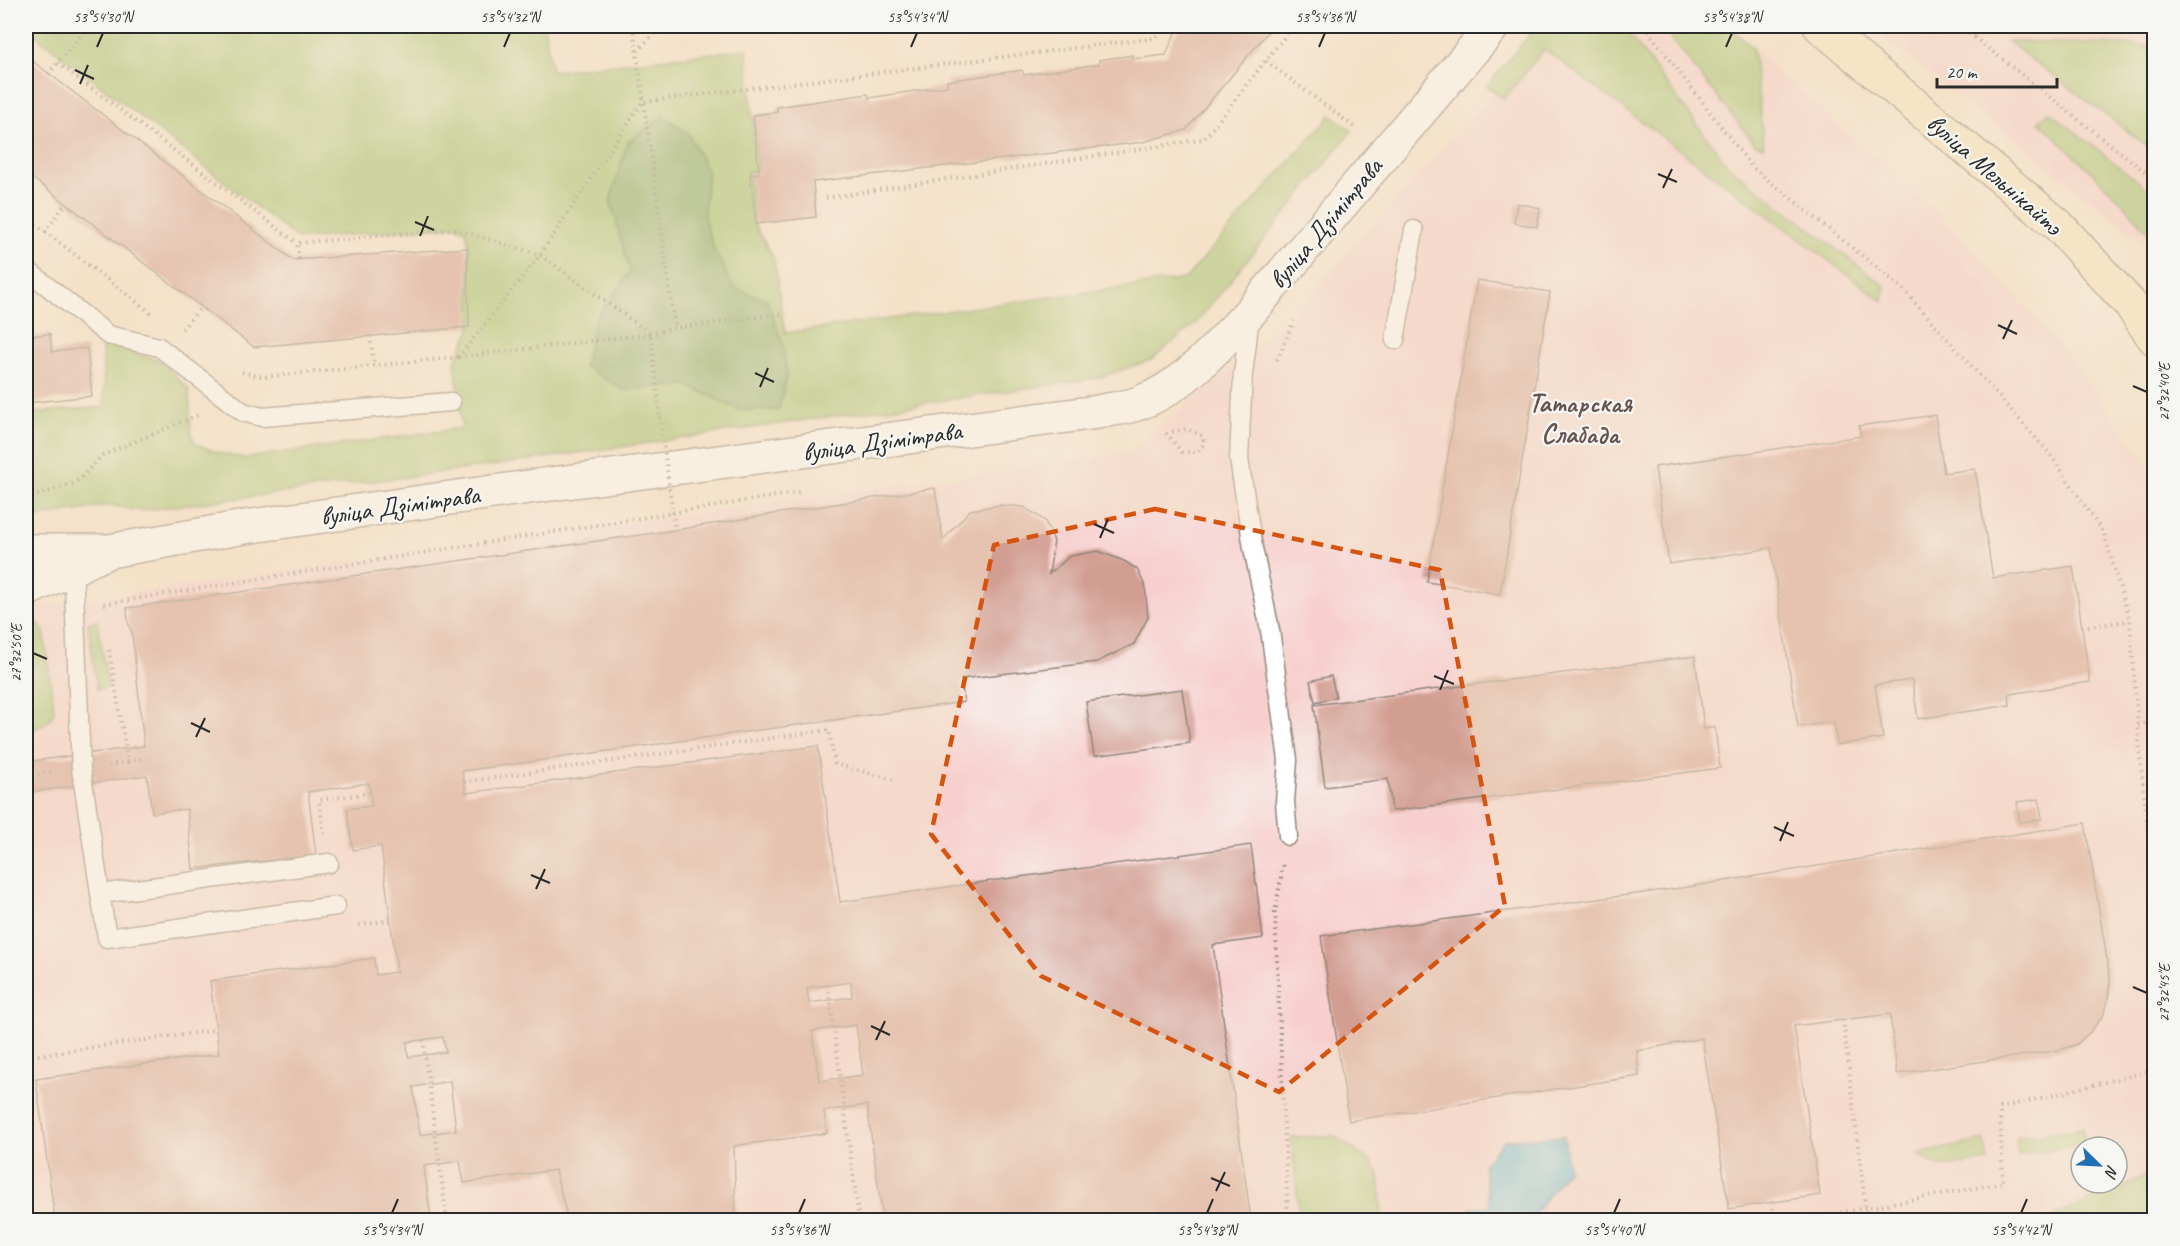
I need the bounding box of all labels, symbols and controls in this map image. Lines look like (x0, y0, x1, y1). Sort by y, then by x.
text: 53°54'30"N (73, 8, 136, 27)
text: 53°54'32"N (480, 8, 543, 27)
text: 53°54'34"N (887, 8, 950, 27)
text: 53°54'36"N (1295, 8, 1358, 27)
text: 53°54'38"N (1702, 8, 1765, 27)
scale bar (1937, 51, 2057, 89)
text: 20 m (1946, 61, 1979, 83)
street label: вуліца Мельнікайтэ (1920, 106, 2071, 244)
street label: вуліца Дзімітрава (1261, 150, 1391, 295)
text: 27°32'40"E (2155, 361, 2174, 421)
district label: Татарская Слабада (1528, 386, 1634, 451)
street label: вуліца Дзімітрава (800, 414, 965, 469)
street label: вуліца Дзімітрава (318, 478, 483, 533)
text: 27°32'50"E (7, 622, 26, 682)
text: 27°32'45"E (2155, 962, 2174, 1022)
north arrow (2069, 1135, 2129, 1195)
text: N (2099, 1162, 2123, 1182)
text: 53°54'34"N (362, 1221, 425, 1240)
text: 53°54'36"N (769, 1221, 832, 1240)
text: 53°54'38"N (1177, 1221, 1240, 1240)
text: 53°54'40"N (1584, 1221, 1647, 1240)
text: 53°54'42"N (1991, 1221, 2054, 1240)

